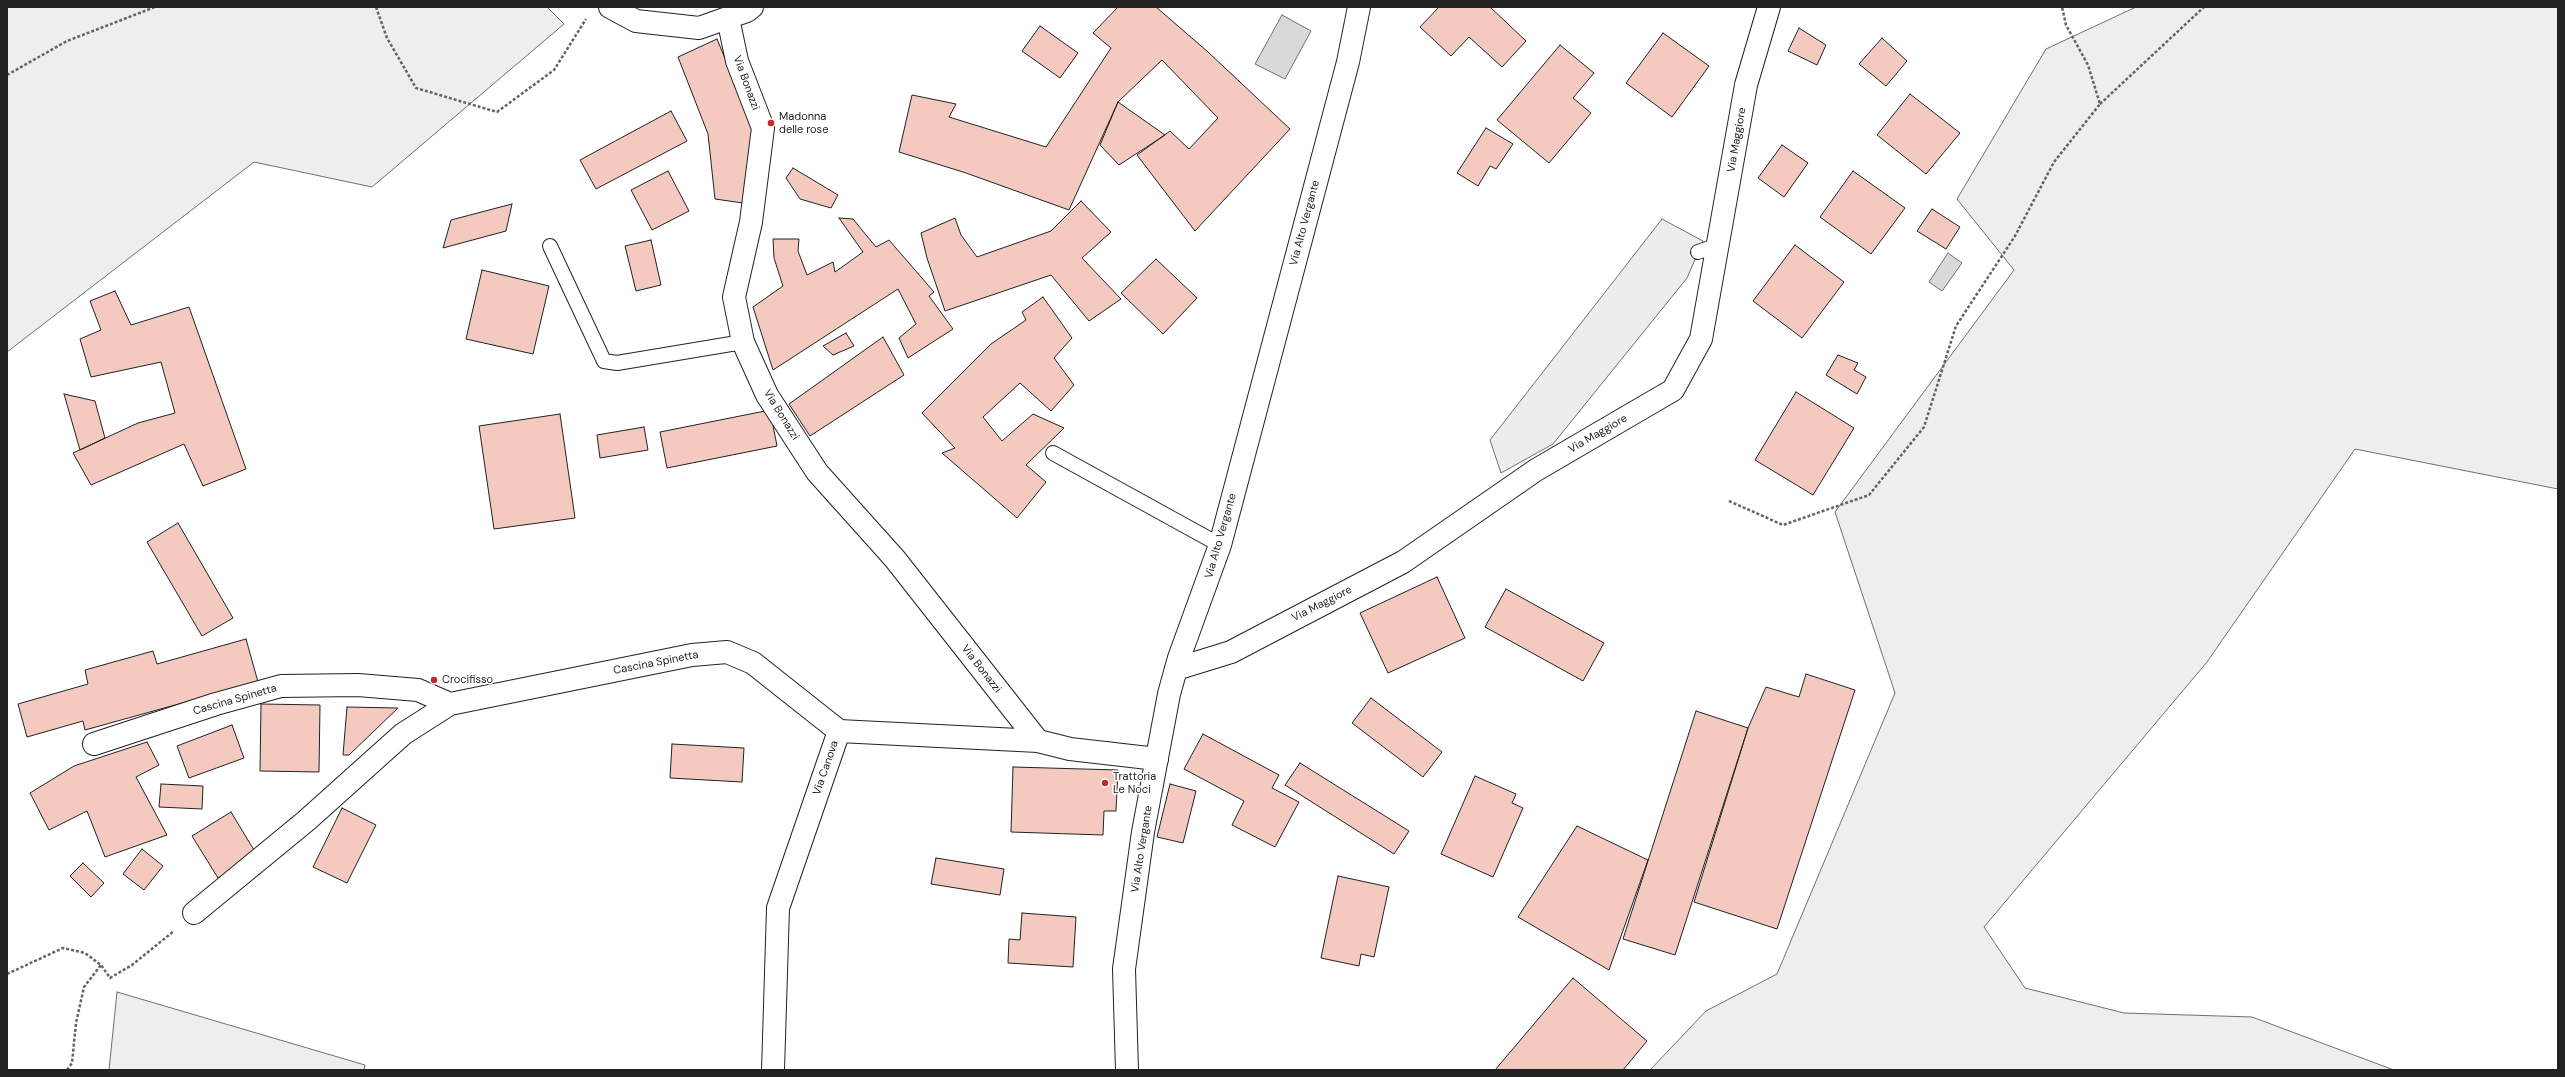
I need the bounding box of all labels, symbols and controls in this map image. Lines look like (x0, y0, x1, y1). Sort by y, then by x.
street label: Via Bonazzi (730, 54, 762, 112)
street label: Via Maggiore (1725, 107, 1749, 173)
place label: Madonna delle rose (779, 110, 828, 136)
marker: Madonna delle rose (766, 118, 776, 128)
street label: Via Alto Vergante (1287, 179, 1323, 267)
street label: Via Bonazzi (760, 387, 802, 443)
street label: Via Maggiore (1566, 412, 1630, 456)
street label: Via Alto Vergante (1203, 492, 1239, 580)
street label: Via Maggiore (1290, 583, 1354, 625)
street label: Via Bonazzi (958, 642, 1004, 696)
street label: Cascina Spinetta (612, 648, 700, 678)
place label: Crocifisso (442, 673, 493, 687)
marker: Crocifisso (429, 675, 439, 685)
street label: Cascina Spinetta (192, 682, 278, 718)
street label: Via Canova (811, 739, 841, 797)
place label: Trattoria Le Noci (1113, 770, 1156, 796)
marker: Trattoria Le Noci (1100, 778, 1110, 788)
street label: Via Alto Vergante (1129, 805, 1155, 893)

